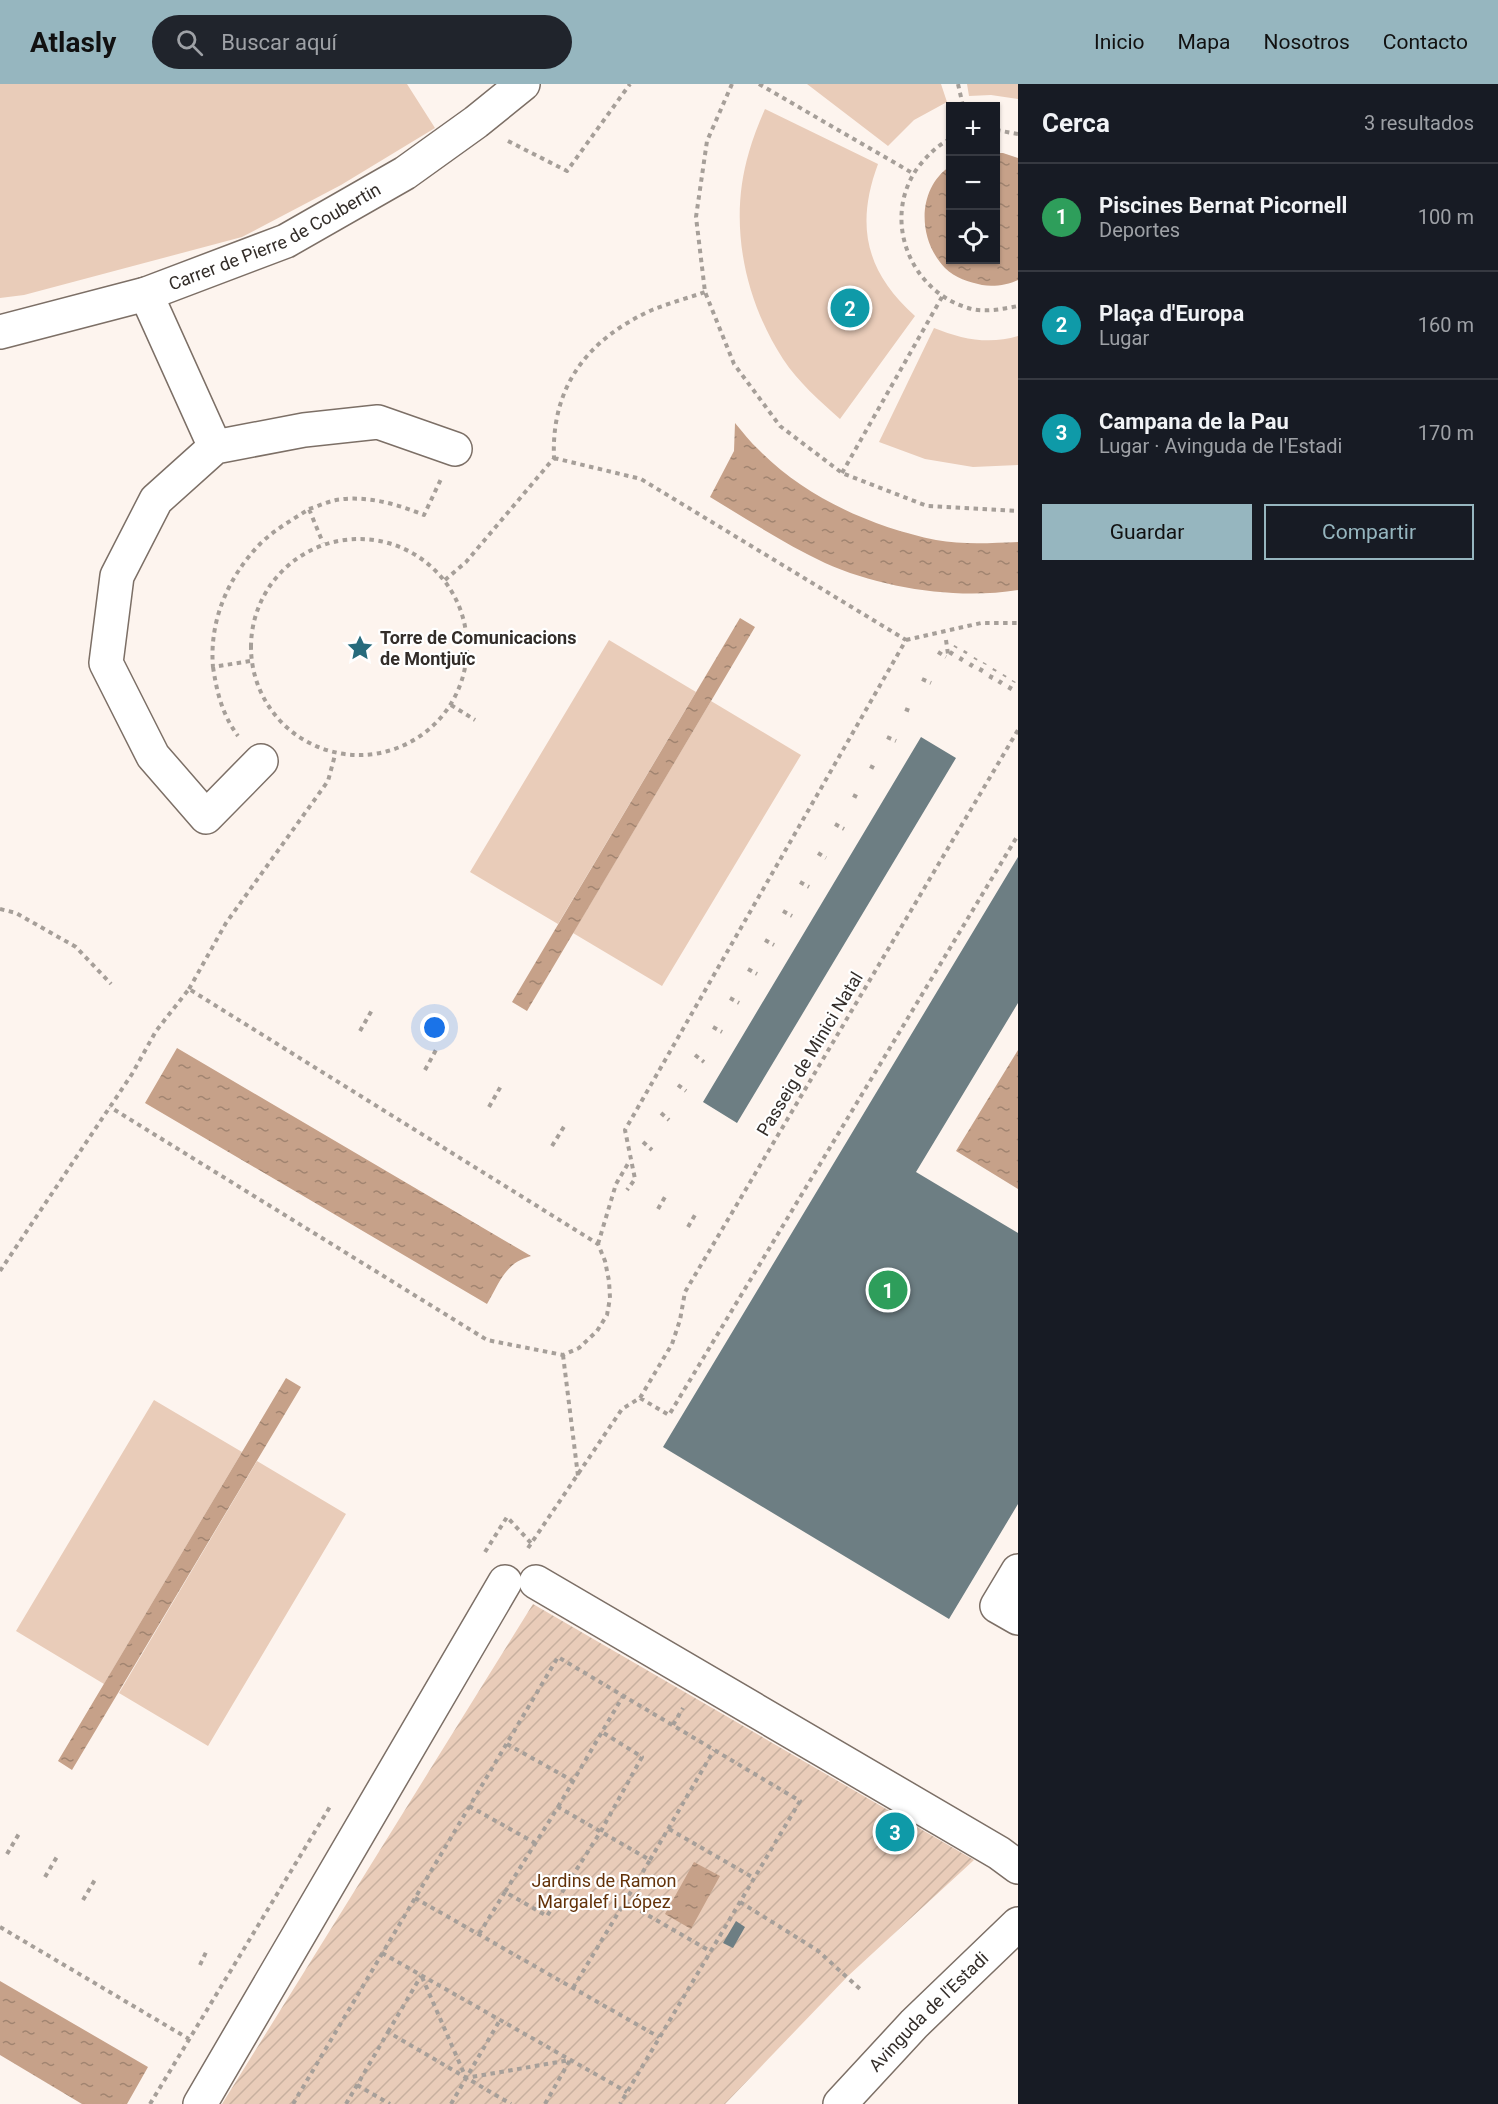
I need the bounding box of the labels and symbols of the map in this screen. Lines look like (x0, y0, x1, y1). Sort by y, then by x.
street label: Carrer de Pierre de Coubertin (166, 178, 384, 294)
pin: 2 (830, 286, 870, 330)
place label: Torre de Comunicacions de Montjuïc (380, 627, 576, 669)
place icon: Torre de Comunicacions de Montjuïc (345, 633, 375, 663)
street label: Passeig de Minici Natal (752, 968, 867, 1140)
your location (420, 1013, 449, 1042)
pin: 1 (868, 1268, 908, 1312)
pin: 3 (876, 1810, 914, 1854)
park label: Jardins de Ramon Margalef i López (532, 1870, 676, 1912)
street label: Avinguda de l'Estadi (864, 1947, 992, 2076)

